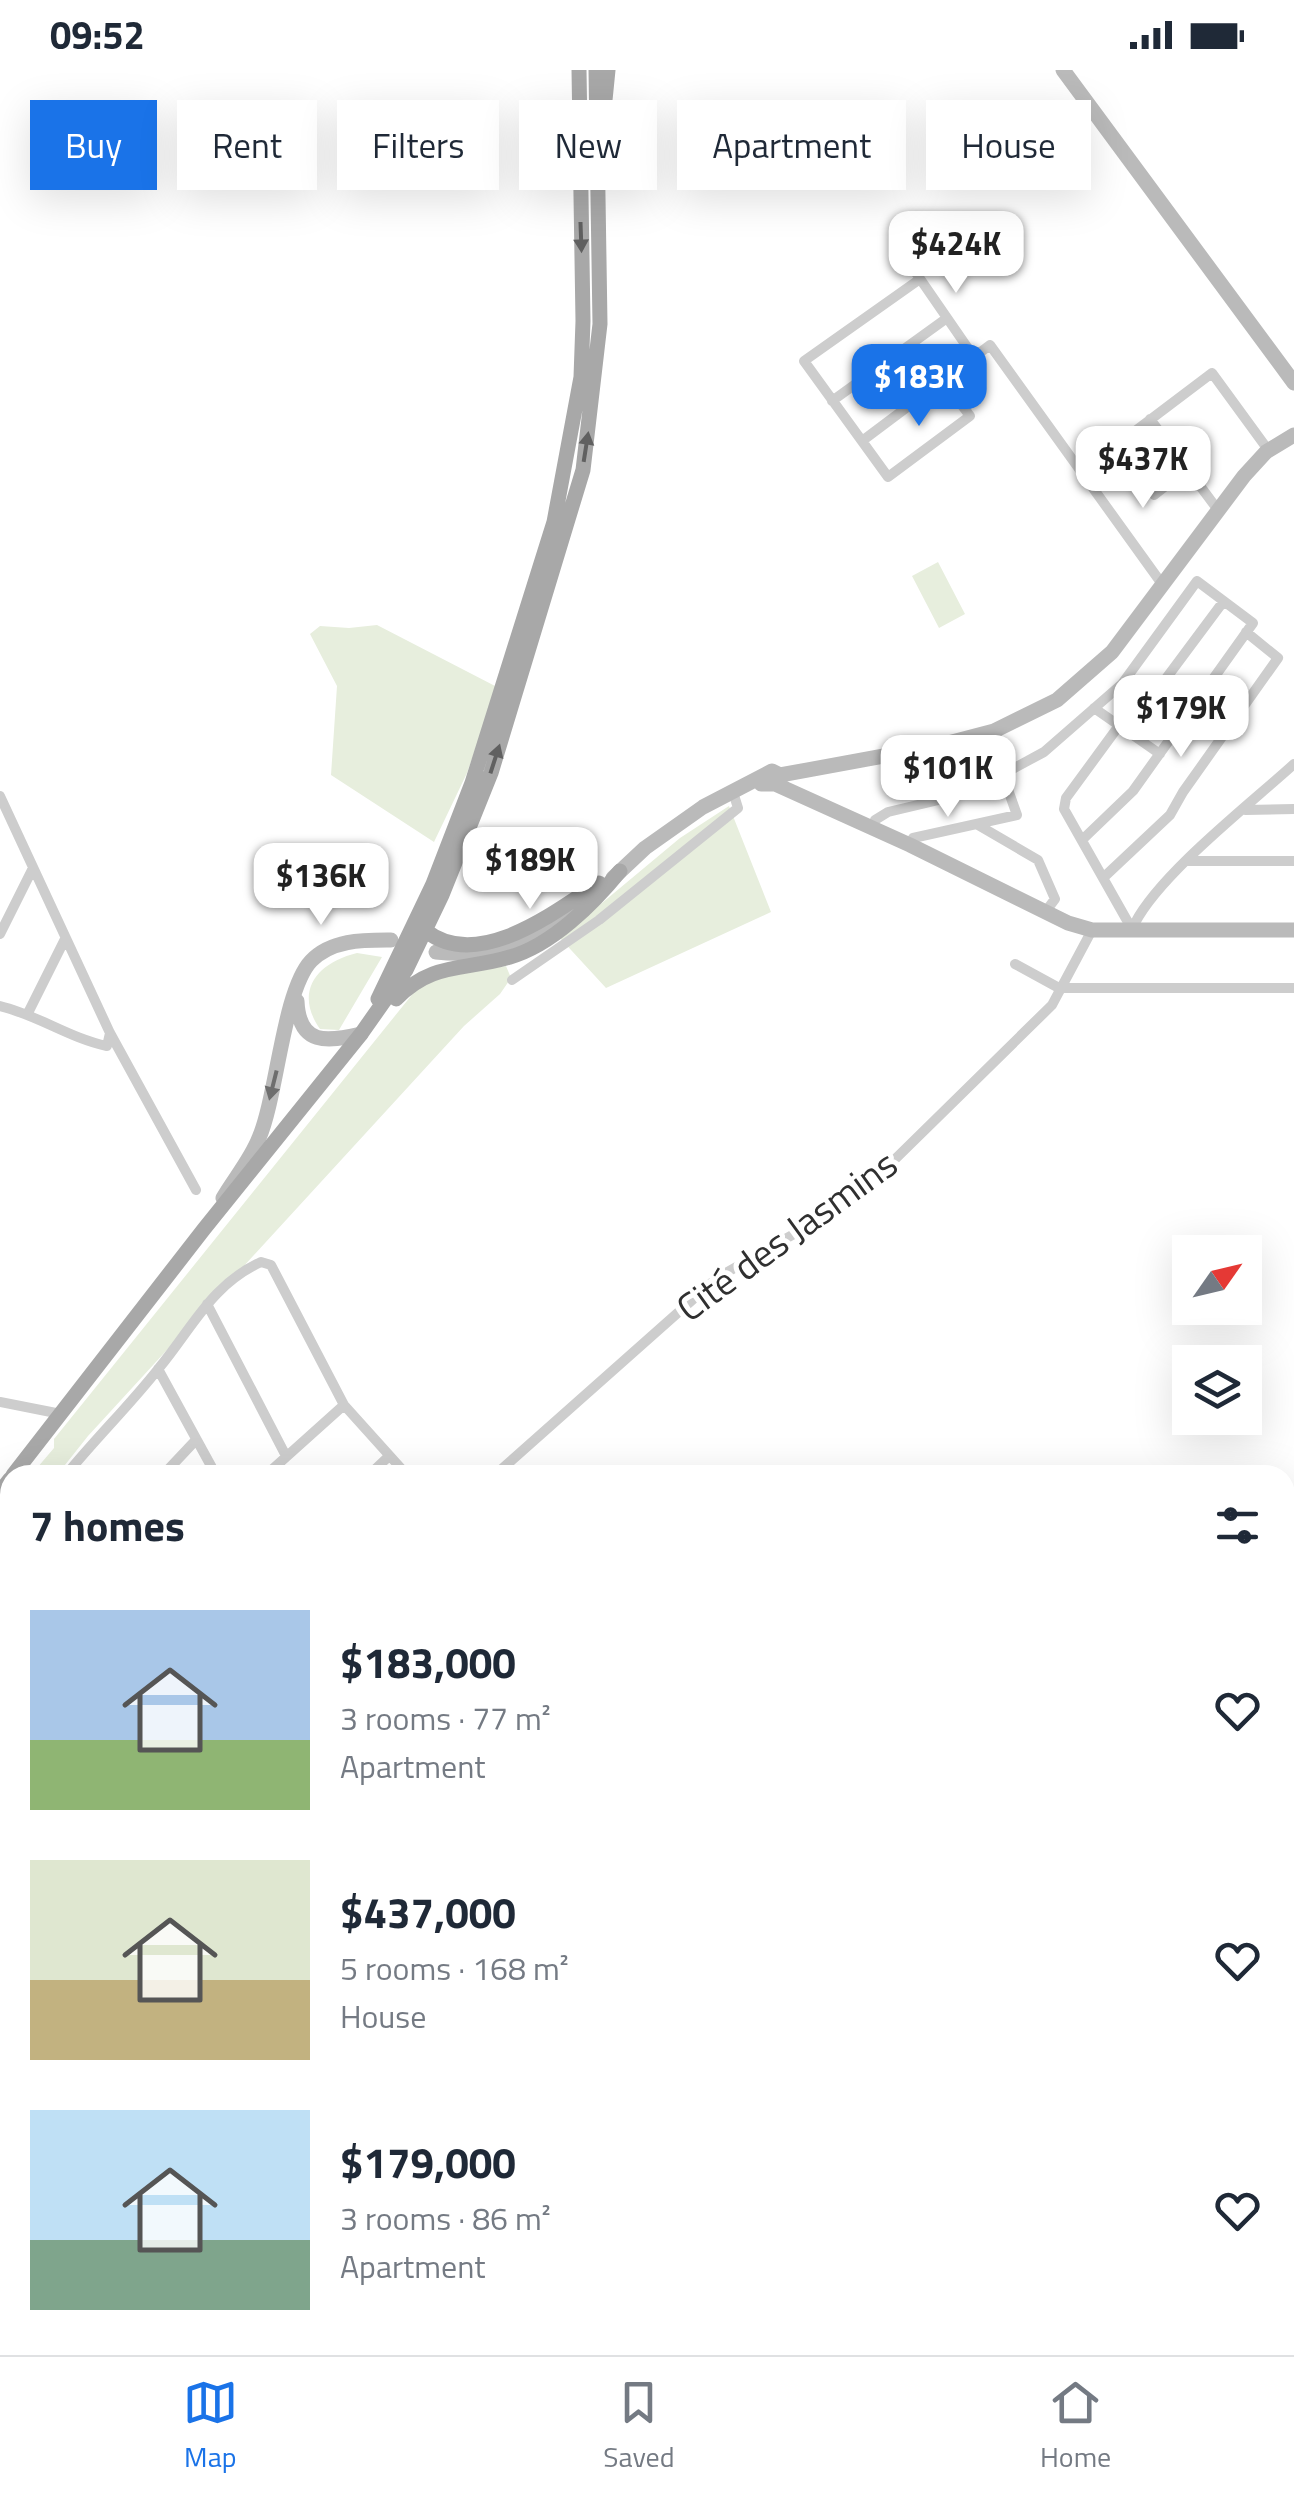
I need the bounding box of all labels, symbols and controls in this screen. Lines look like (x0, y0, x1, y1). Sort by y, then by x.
text: 09:52 (50, 6, 145, 64)
chip: Buy (30, 100, 157, 190)
chip: Rent (177, 100, 317, 190)
chip: Filters (337, 100, 499, 190)
chip: New (519, 100, 657, 190)
chip: Apartment (677, 100, 906, 190)
chip: House (926, 100, 1091, 190)
pin: $424K (886, 211, 1026, 296)
text: $424K (911, 219, 1001, 267)
one-way arrow (574, 222, 590, 254)
pin: $183K (849, 344, 989, 429)
text: $183K (874, 352, 964, 400)
pin: $437K (1073, 426, 1213, 511)
one-way arrow (579, 431, 595, 462)
text: $437K (1098, 434, 1188, 482)
pin: $179K (1111, 675, 1251, 760)
text: $179K (1136, 683, 1226, 731)
pin: $101K (878, 735, 1018, 820)
one-way arrow (489, 743, 504, 773)
text: $101K (903, 743, 993, 791)
pin: $189K (460, 827, 600, 912)
text: $189K (485, 835, 575, 883)
pin: $136K (251, 843, 391, 928)
text: $136K (276, 851, 366, 899)
one-way arrow (265, 1070, 280, 1101)
street label: Cité des Jasmins (664, 1135, 909, 1335)
north arrow (1172, 1235, 1262, 1325)
map controls (1172, 1235, 1262, 1435)
button: layers (1172, 1345, 1262, 1435)
text: 7 homes (30, 1493, 185, 1557)
icon: filters (1210, 1498, 1265, 1553)
text: $183,000 (340, 1630, 516, 1694)
icon: home (110, 1650, 230, 1770)
icon: heart (1210, 1683, 1265, 1738)
text: 3 rooms · 77 m² (340, 1694, 551, 1742)
text: Apartment (340, 1742, 486, 1790)
text: $437,000 (340, 1880, 516, 1944)
icon: home (110, 1900, 230, 2020)
icon: heart (1210, 1933, 1265, 1988)
text: 5 rooms · 168 m² (340, 1944, 569, 1992)
text: House (340, 1992, 426, 2040)
text: $179,000 (340, 2130, 516, 2194)
icon: home (110, 2150, 230, 2270)
icon: heart (1210, 2183, 1265, 2238)
text: 3 rooms · 86 m² (340, 2194, 551, 2242)
text: Apartment (340, 2242, 486, 2290)
tab: Map (183, 2375, 238, 2478)
tab: Saved (603, 2375, 675, 2478)
tab: Home (1040, 2375, 1111, 2478)

